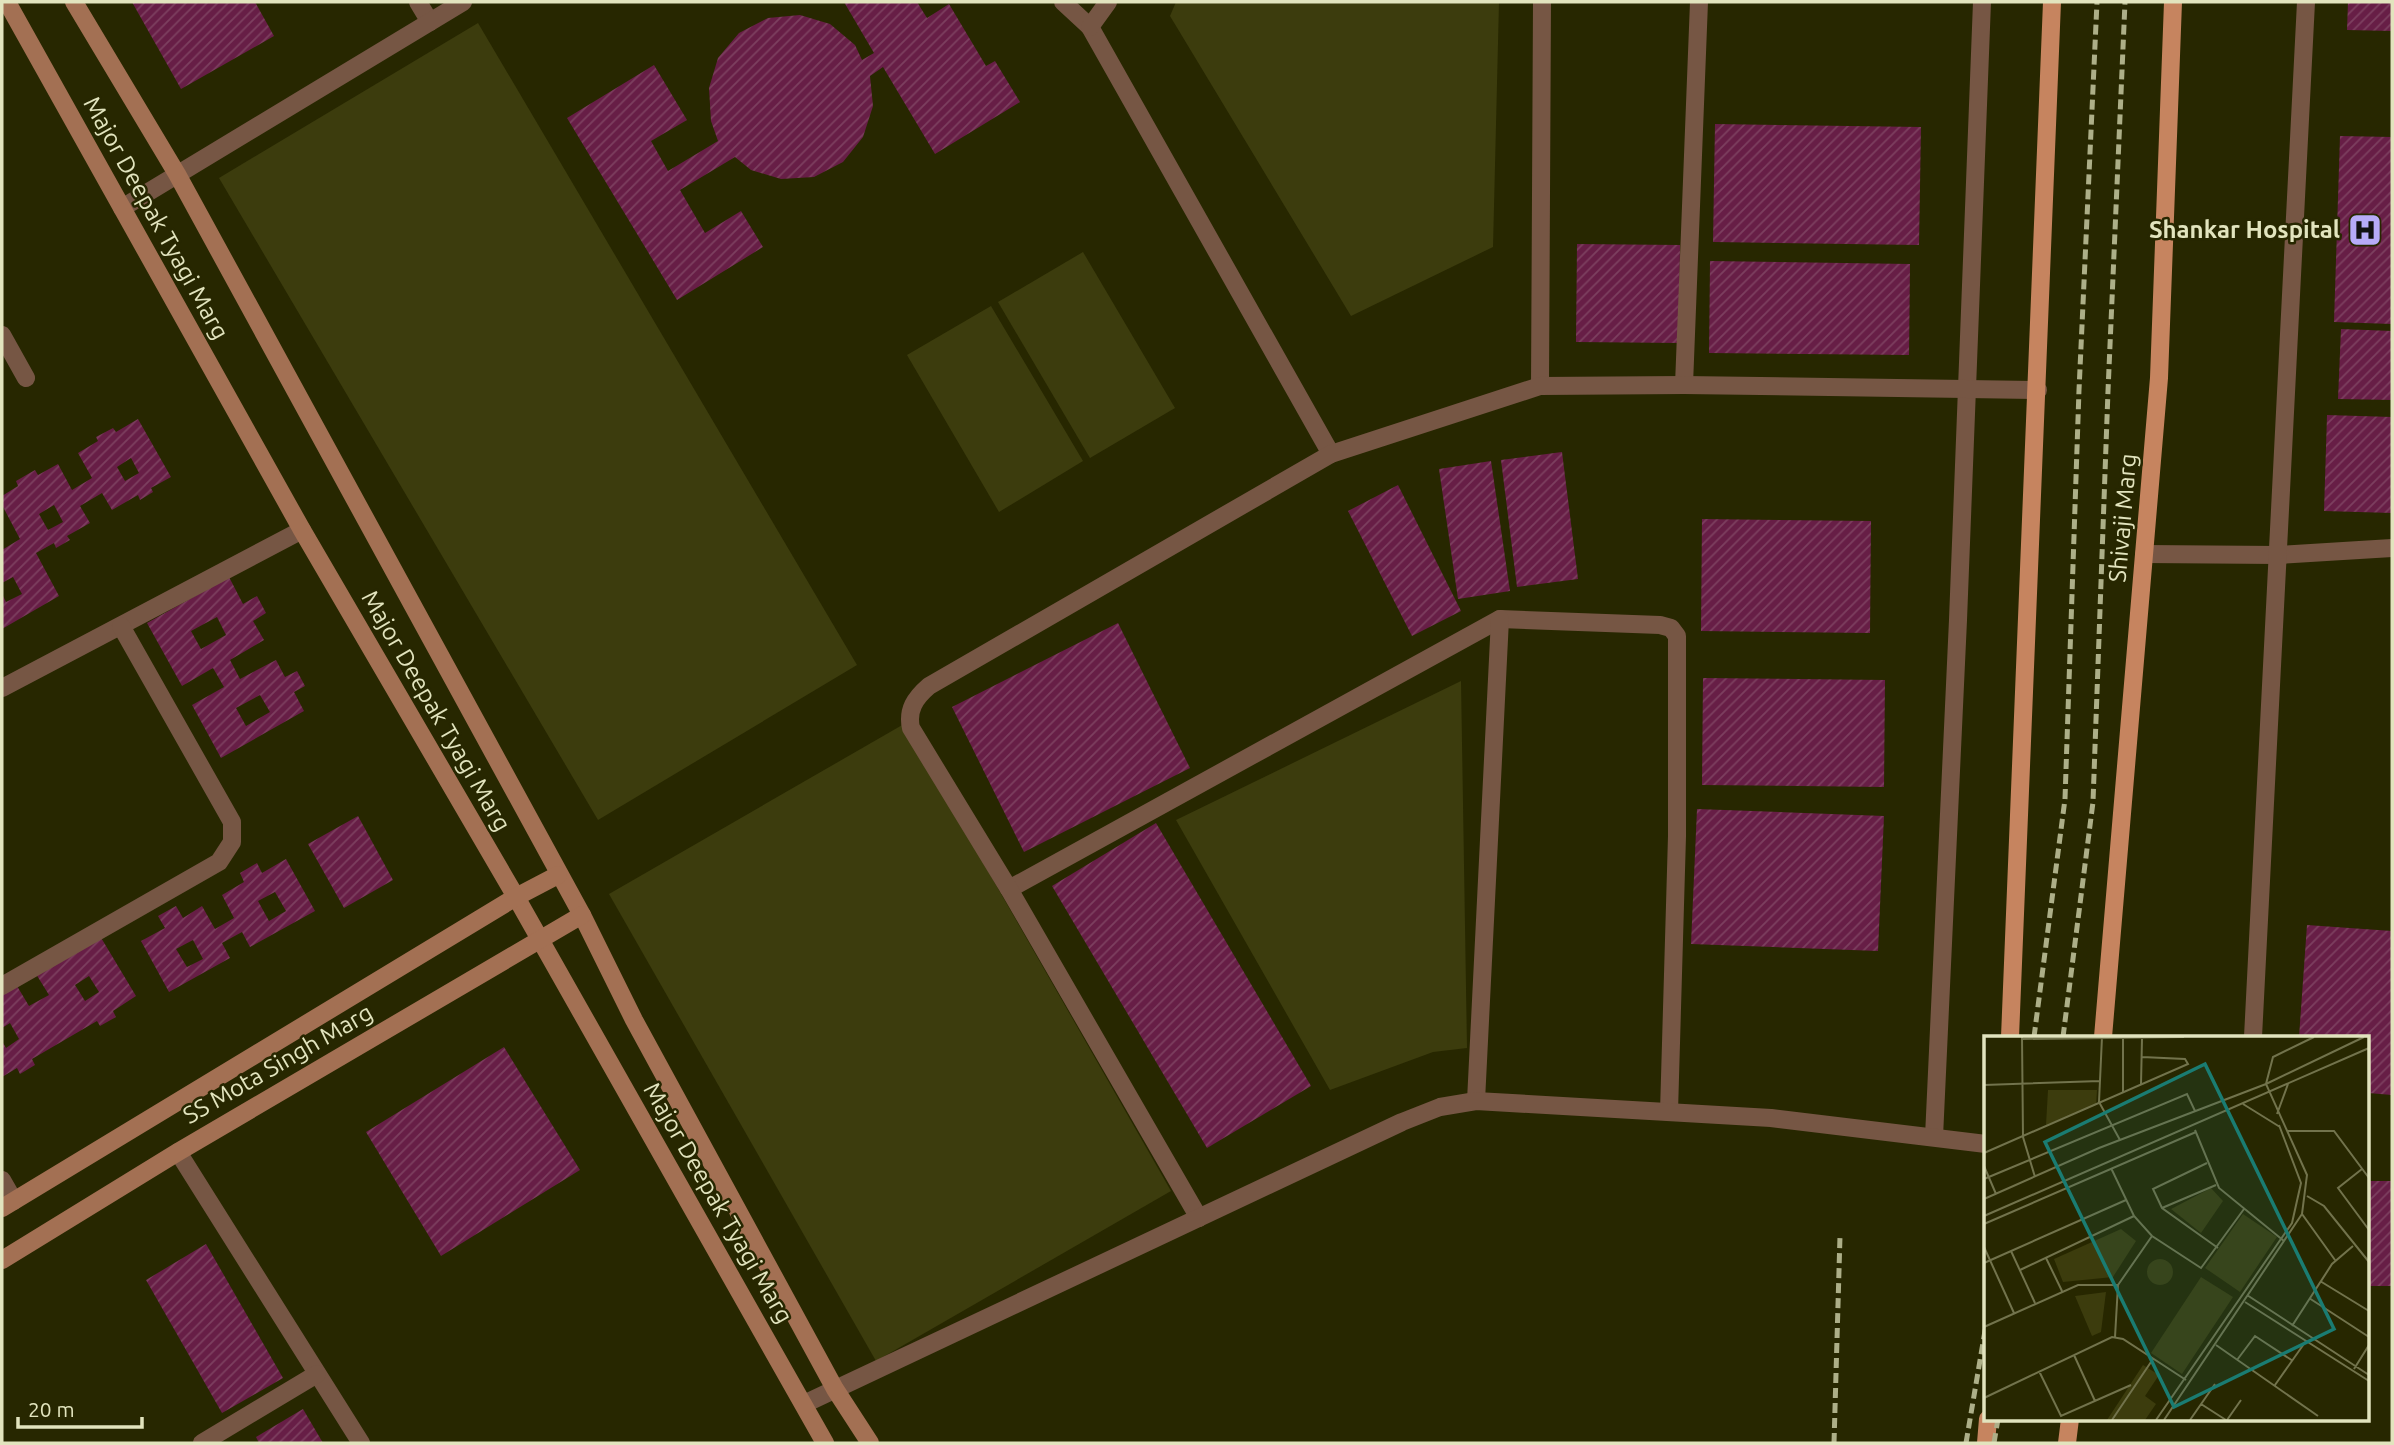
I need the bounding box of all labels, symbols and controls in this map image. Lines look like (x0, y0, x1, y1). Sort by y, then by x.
street label: Major Deepak Tyagi Marg (78, 92, 234, 344)
hospital icon: Shankar Hospital (2346, 211, 2384, 249)
place label: Shankar Hospital (2149, 216, 2340, 243)
street label: Shivaji Marg (2103, 452, 2142, 584)
street label: Major Deepak Tyagi Marg (356, 586, 516, 836)
street label: SS Mota Singh Marg (178, 998, 377, 1129)
inset map (1984, 1036, 2370, 1420)
street label: Major Deepak Tyagi Marg (638, 1078, 798, 1328)
scale bar (18, 1386, 142, 1430)
text: 20 m (28, 1397, 75, 1421)

